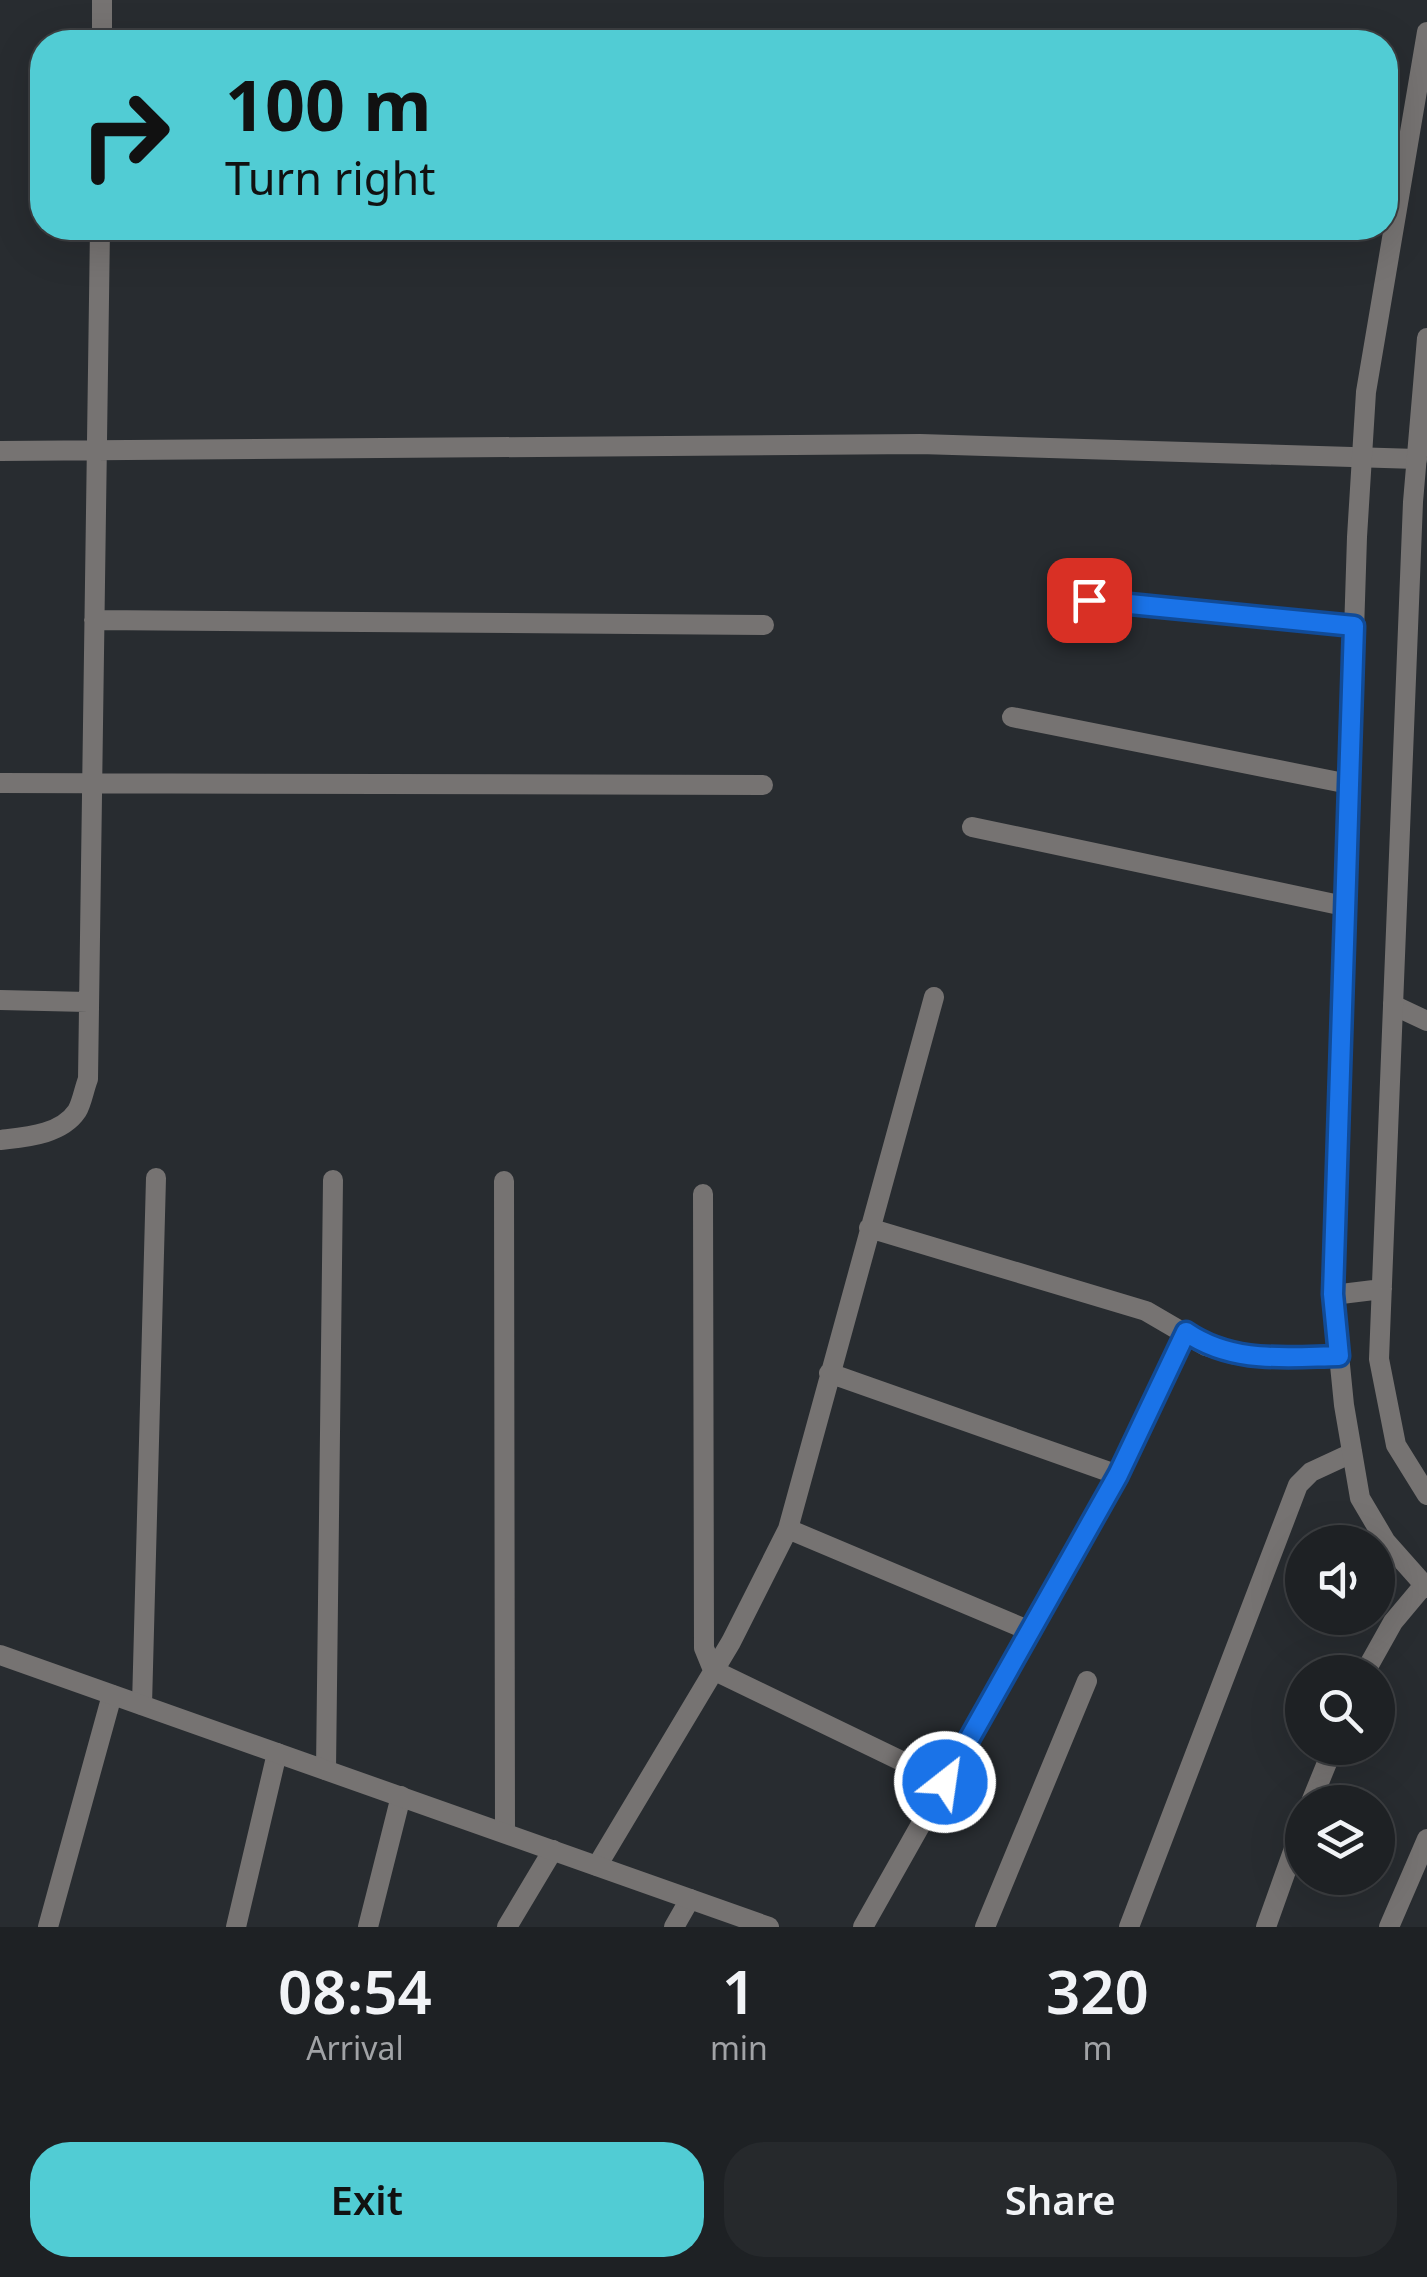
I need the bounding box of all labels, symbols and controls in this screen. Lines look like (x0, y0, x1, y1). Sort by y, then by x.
text: 100 m (225, 56, 432, 152)
icon: right (60, 70, 190, 200)
text: Turn right (225, 147, 436, 208)
pin (1047, 558, 1132, 643)
icon: arrive (1062, 573, 1117, 628)
map controls (1285, 1525, 1395, 1895)
button: sound (1285, 1525, 1395, 1635)
button: search (1285, 1655, 1395, 1765)
position arrow (893, 1730, 997, 1834)
button: layers (1285, 1785, 1395, 1895)
text: 08:54 (278, 1950, 432, 2032)
text: 1 (722, 1950, 756, 2032)
text: 320 (1046, 1950, 1149, 2032)
text: Arrival (306, 2026, 404, 2069)
text: min (710, 2026, 768, 2069)
text: m (1082, 2026, 1112, 2069)
button: Exit (30, 2142, 704, 2257)
button: Share (724, 2142, 1397, 2257)

